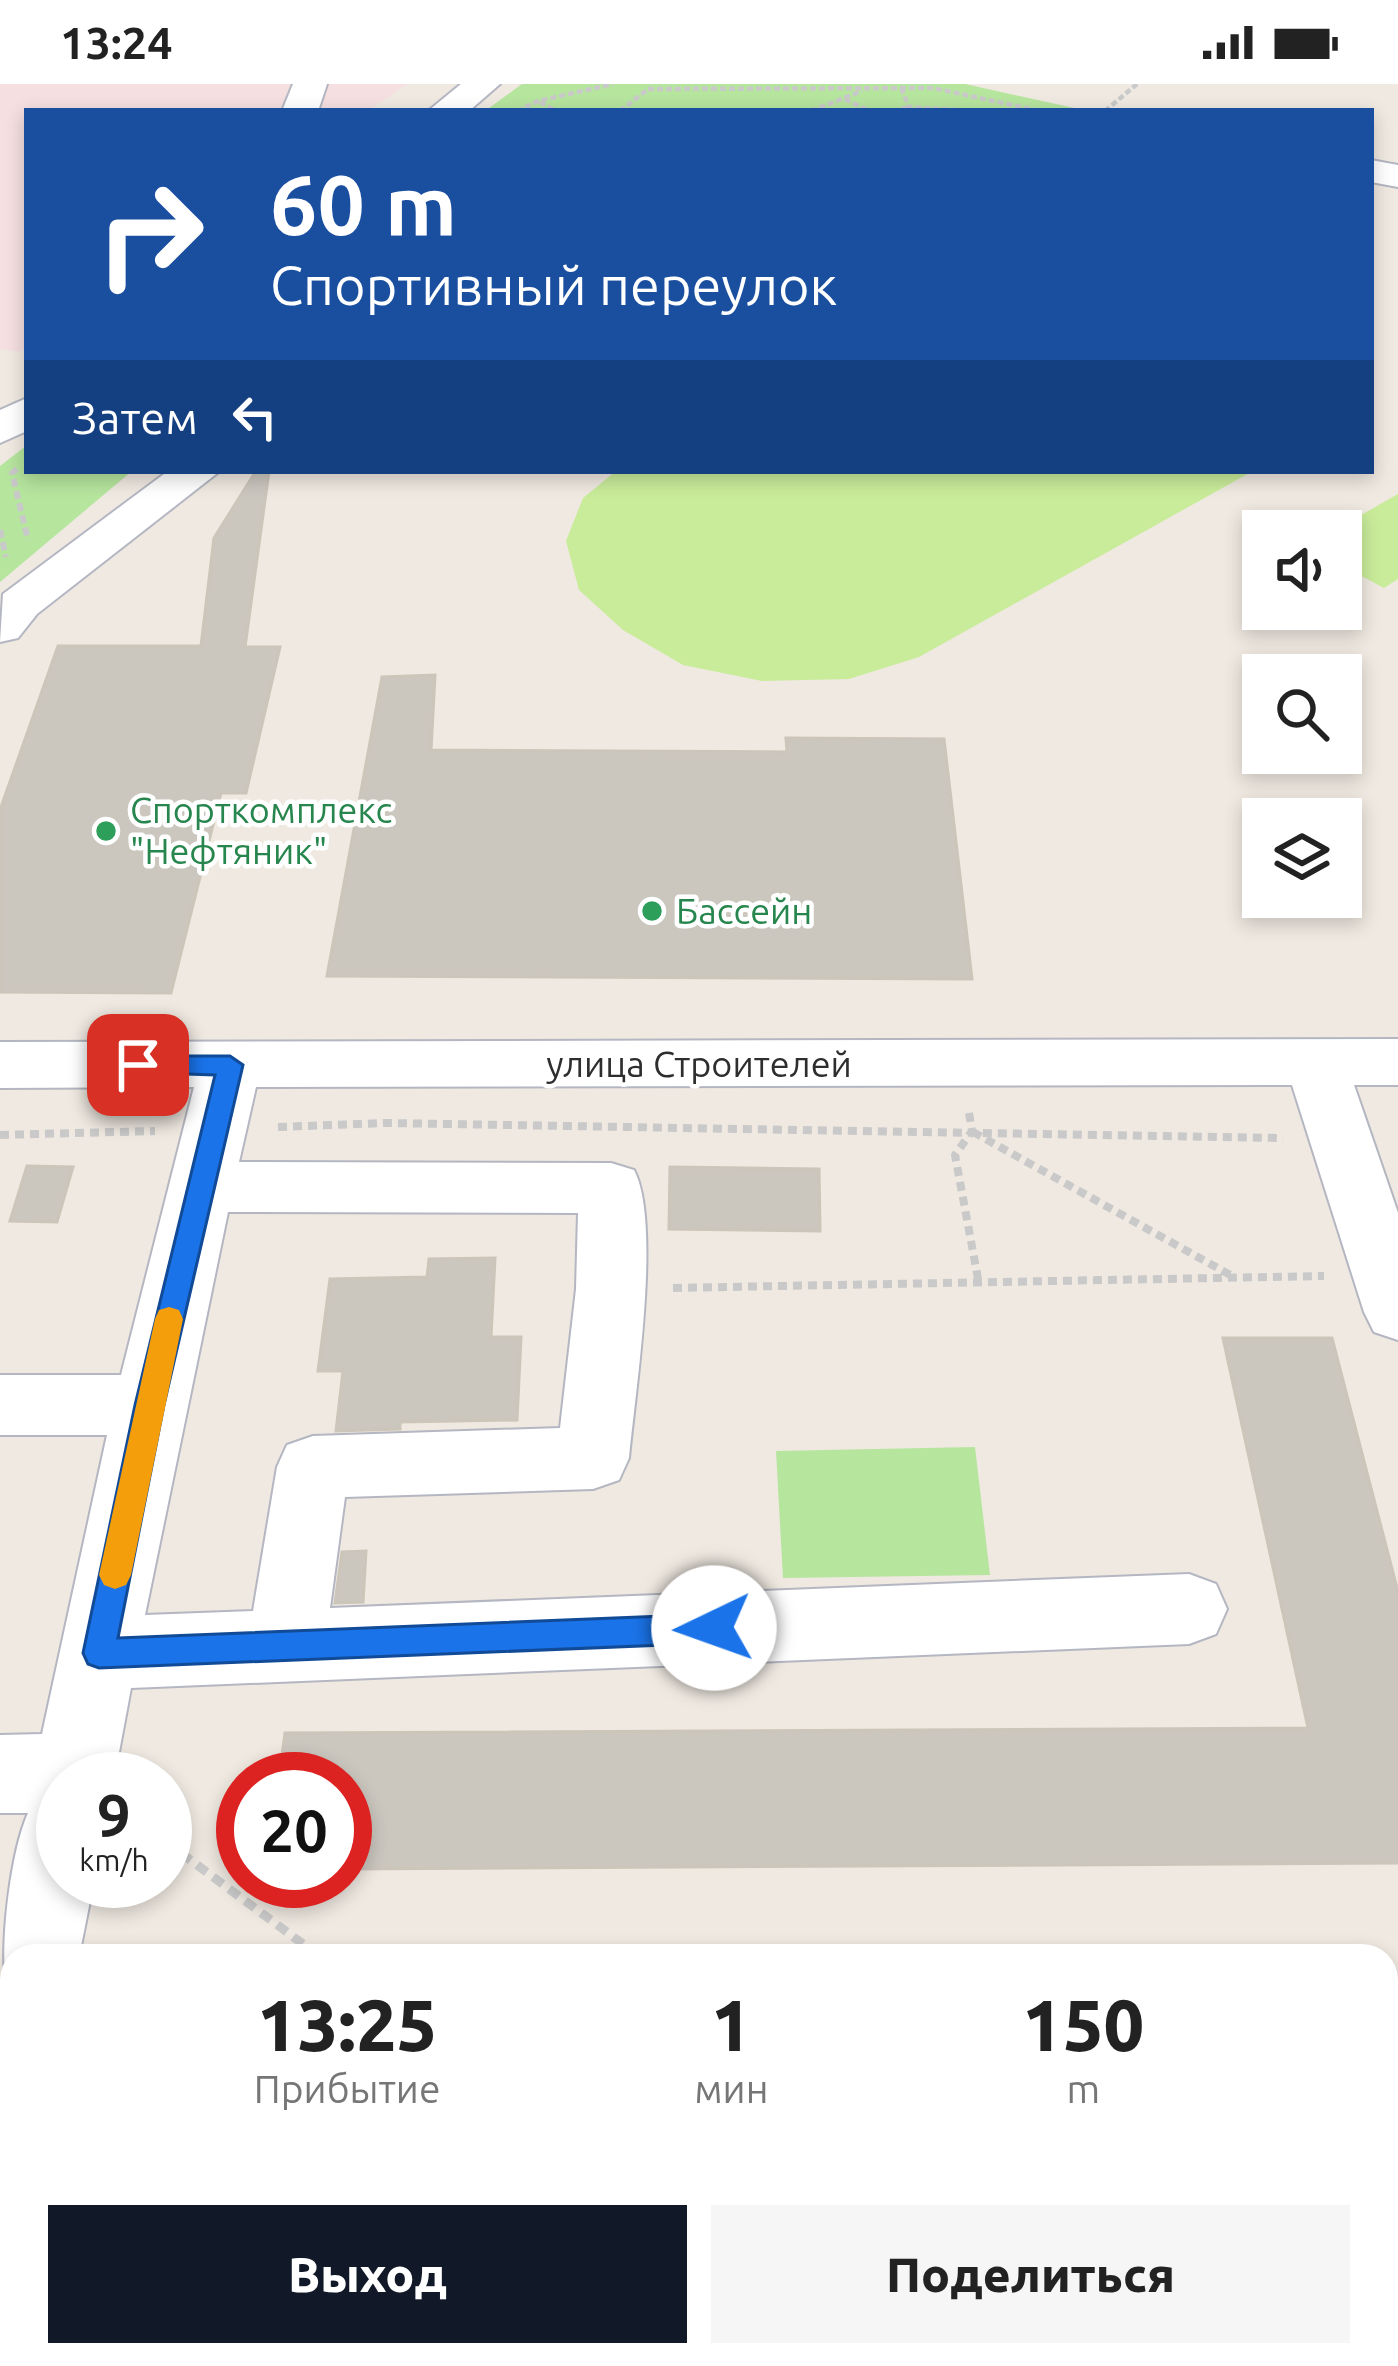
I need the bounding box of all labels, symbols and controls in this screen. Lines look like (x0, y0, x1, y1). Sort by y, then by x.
text: 13:24 (60, 17, 173, 68)
icon: right (72, 156, 228, 312)
text: 60 m (270, 157, 457, 251)
text: Спортивный переулок (270, 255, 837, 315)
icon: left (222, 384, 288, 450)
text: Затем (72, 392, 198, 443)
map controls (1242, 510, 1362, 918)
button: sound (1242, 510, 1362, 630)
button: search (1242, 654, 1362, 774)
place label: Спорткомплекс "Нефтяник" (130, 789, 392, 871)
button: layers (1242, 798, 1362, 918)
marker: Спорткомплекс "Нефтяник" (93, 818, 119, 844)
place label: Бассейн (676, 890, 812, 931)
marker: Бассейн (639, 898, 665, 924)
pin (87, 1014, 189, 1116)
icon: arrive (105, 1032, 171, 1098)
street label: улица Строителей (546, 1043, 852, 1084)
position arrow (651, 1565, 777, 1691)
speed limit sign: 20 (216, 1752, 372, 1908)
text: 9 (97, 1781, 131, 1848)
text: km/h (79, 1843, 149, 1877)
text: 13:25 (257, 1984, 437, 2065)
text: 1 (711, 1984, 752, 2065)
text: 150 (1022, 1984, 1144, 2065)
text: Прибытие (254, 2067, 440, 2110)
text: мин (694, 2067, 768, 2110)
text: m (1066, 2067, 1100, 2110)
button: Выход (48, 2205, 687, 2343)
button: Поделиться (711, 2205, 1350, 2343)

